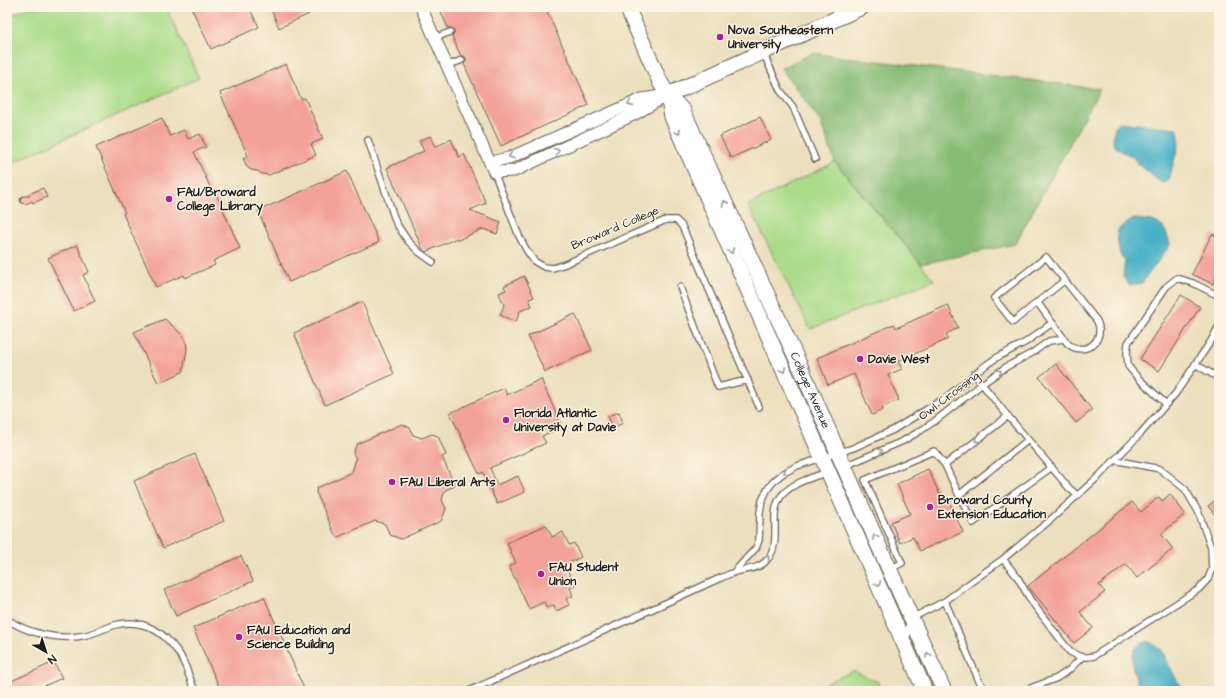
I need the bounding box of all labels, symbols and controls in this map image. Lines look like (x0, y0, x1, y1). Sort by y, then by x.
place label: Nova Southeastern University (727, 22, 833, 54)
marker: Nova Southeastern University (715, 32, 725, 42)
one-way arrow (627, 99, 634, 107)
one-way arrow (674, 128, 682, 135)
one-way arrow (552, 148, 560, 156)
one-way arrow (507, 152, 514, 160)
place label: FAU/Broward College Library (177, 184, 263, 217)
marker: FAU/Broward College Library (164, 194, 174, 204)
one-way arrow (722, 199, 730, 207)
street label: Broward College (569, 202, 662, 255)
one-way arrow (726, 246, 734, 254)
street label: College Avenue (786, 349, 835, 431)
place label: Davie West (868, 351, 930, 368)
marker: Davie West (855, 354, 865, 364)
one-way arrow (779, 366, 787, 373)
street label: Owl Crossing (915, 367, 984, 425)
one-way arrow (995, 369, 1002, 377)
place label: Florida Atlantic University at Davie (513, 405, 617, 437)
marker: Florida Atlantic University at Davie (501, 415, 511, 425)
one-way arrow (975, 435, 982, 442)
one-way arrow (875, 448, 883, 456)
one-way arrow (783, 468, 790, 475)
place label: FAU Liberal Arts (400, 474, 496, 491)
marker: FAU Liberal Arts (387, 477, 397, 487)
place label: Broward County Extension Education (938, 492, 1046, 523)
marker: Broward County Extension Education (925, 502, 935, 512)
one-way arrow (871, 533, 879, 540)
one-way arrow (762, 555, 769, 563)
place label: FAU Student Union (548, 559, 619, 590)
marker: FAU Student Union (536, 569, 546, 579)
one-way arrow (873, 580, 881, 588)
place label: FAU Education and Science Building (246, 622, 351, 655)
north arrow (26, 632, 66, 672)
marker: FAU Education and Science Building (234, 632, 244, 642)
text: N (45, 651, 59, 667)
one-way arrow (925, 652, 933, 660)

